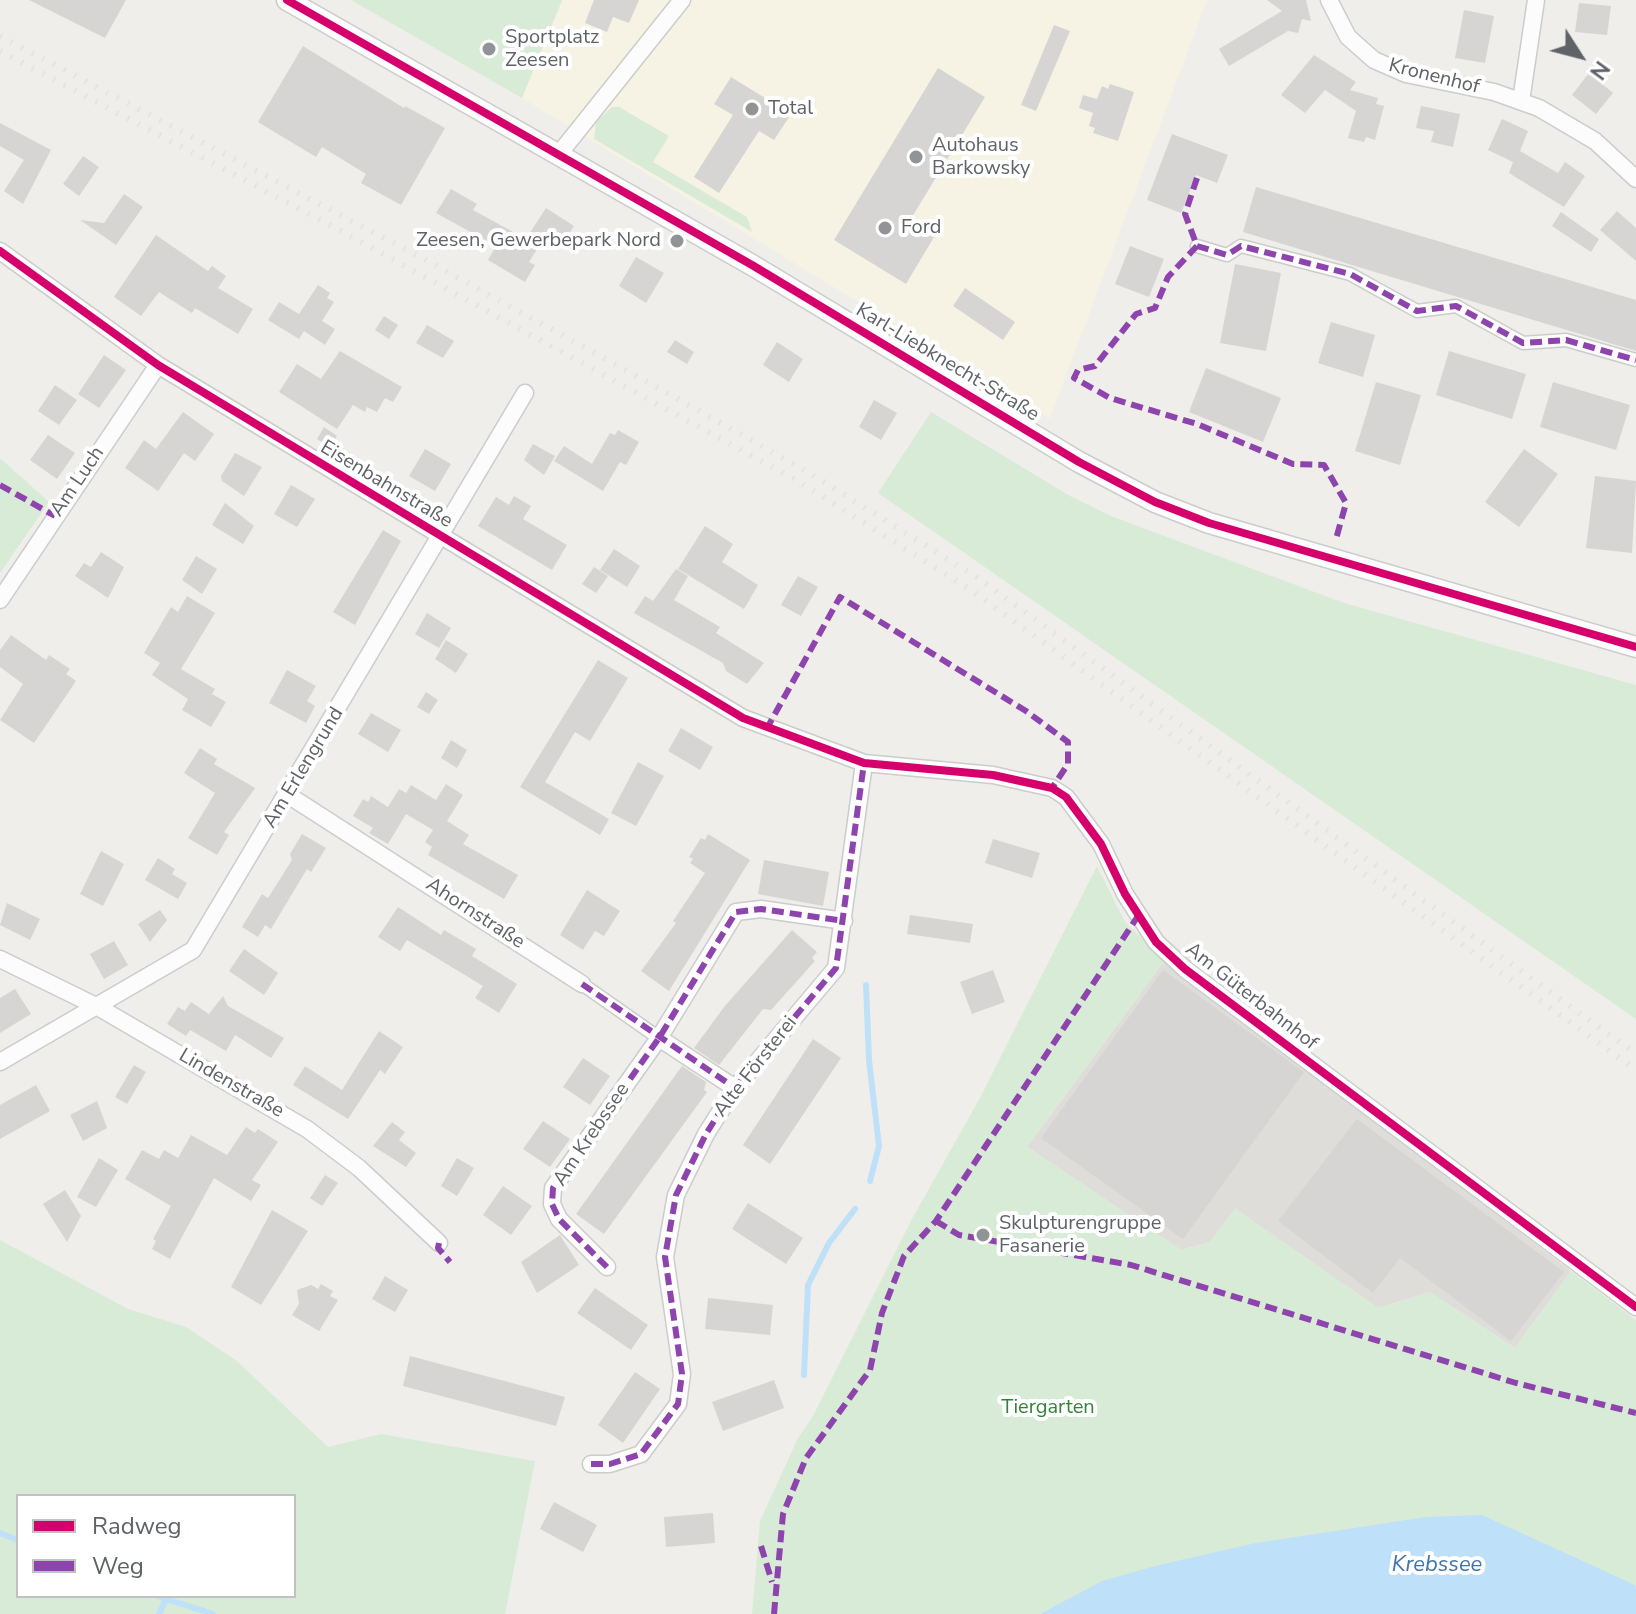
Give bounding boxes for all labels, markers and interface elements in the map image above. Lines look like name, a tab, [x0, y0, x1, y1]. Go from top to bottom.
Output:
north arrow	[1540, 16, 1620, 96]
place label: Sportplatz Zeesen	[505, 26, 599, 73]
marker: Sportplatz Zeesen	[480, 40, 498, 58]
street label: Kronenhof	[1386, 54, 1482, 100]
text: N	[1582, 55, 1616, 86]
place label: Total	[768, 97, 813, 121]
marker: Total	[743, 100, 761, 118]
place label: Autohaus Barkowsky	[932, 134, 1030, 181]
marker: Autohaus Barkowsky	[907, 148, 925, 166]
place label: Ford	[901, 216, 941, 240]
marker: Ford	[876, 219, 894, 237]
place label: Zeesen, Gewerbepark Nord	[416, 229, 661, 253]
marker: Zeesen, Gewerbepark Nord	[668, 232, 686, 250]
street label: Karl-Liebknecht-Straße	[851, 299, 1043, 427]
street label: Eisenbahnstraße	[316, 436, 456, 534]
street label: Am Luch	[46, 442, 110, 522]
street label: Am Erlengrund	[259, 703, 349, 833]
street label: Ahornstraße	[421, 873, 529, 955]
street label: Am Güterbahnhof	[1180, 938, 1322, 1056]
street label: Alte Försterei	[709, 1012, 803, 1122]
street label: Lindenstraße	[174, 1044, 288, 1124]
street label: Am Krebssee	[549, 1079, 635, 1191]
place label: Skulpturengruppe Fasanerie	[999, 1212, 1161, 1259]
marker: Skulpturengruppe Fasanerie	[974, 1226, 992, 1244]
park label: Tiergarten	[1001, 1396, 1095, 1420]
legend	[16, 1494, 296, 1598]
text: Radweg	[92, 1510, 182, 1542]
text: Weg	[92, 1550, 144, 1582]
water label: Krebssee	[1392, 1553, 1482, 1579]

